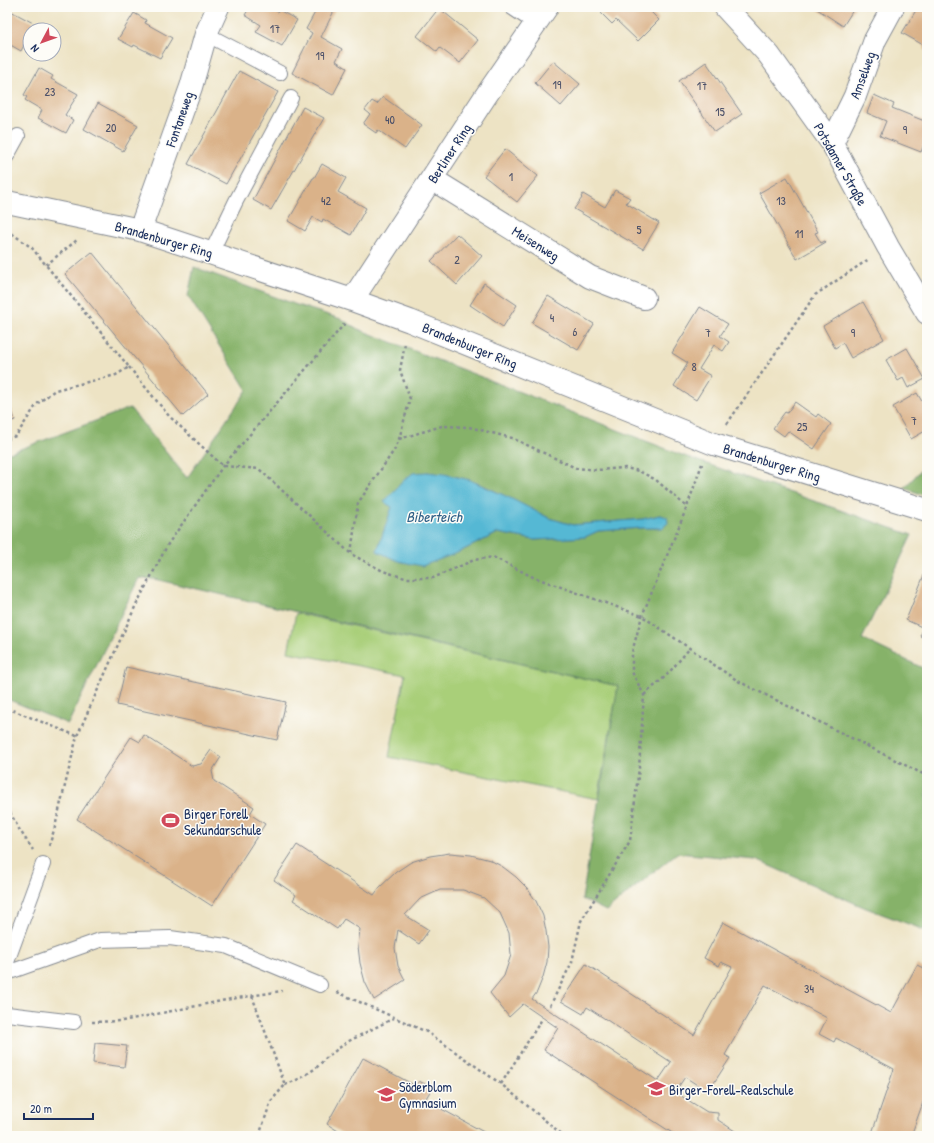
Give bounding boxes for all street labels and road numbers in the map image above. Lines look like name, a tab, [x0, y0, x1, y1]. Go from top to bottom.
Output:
street label: Amselweg	[845, 49, 880, 102]
street label: Fontaneweg	[160, 89, 198, 151]
street label: Potsdamer Straße	[809, 119, 873, 210]
street label: Berliner Ring	[423, 120, 476, 187]
street label: Brandenburger Ring	[113, 216, 215, 263]
street label: Meisenweg	[508, 221, 563, 266]
street label: Brandenburger Ring	[419, 317, 520, 374]
street label: Brandenburger Ring	[721, 438, 823, 487]

